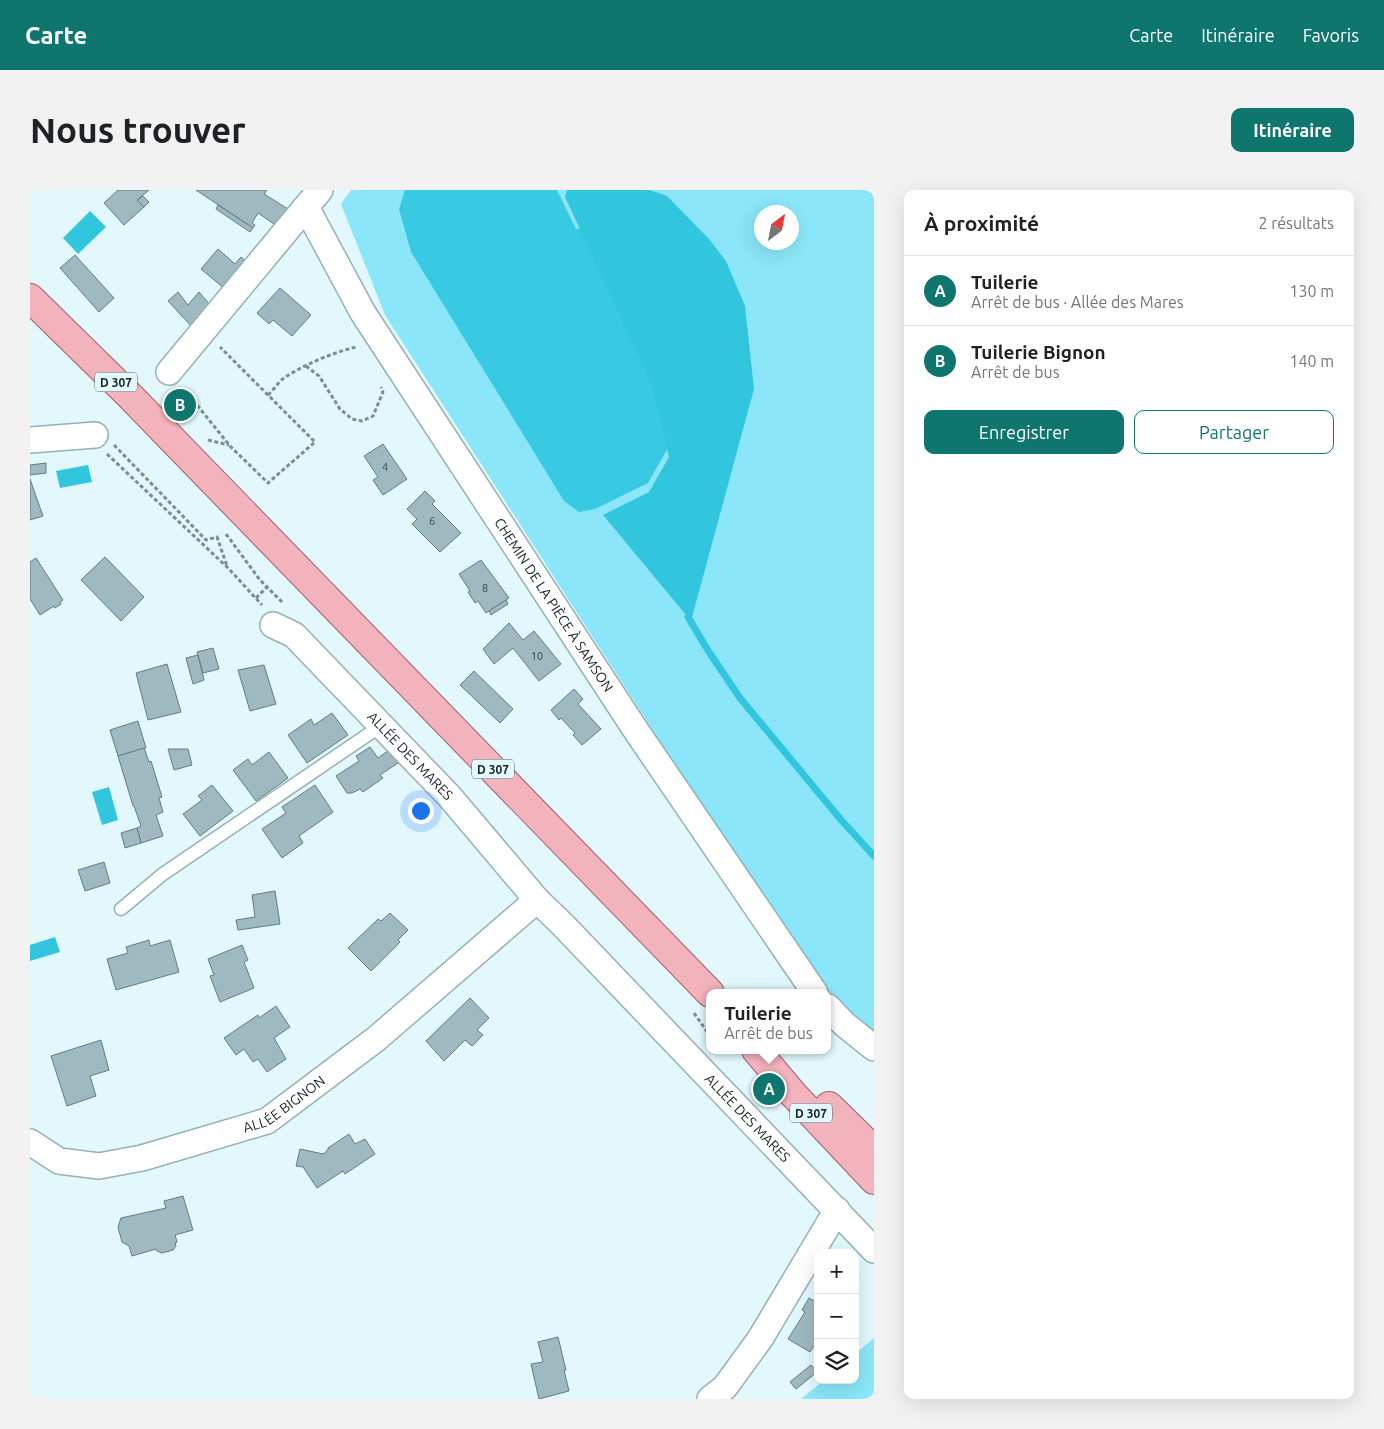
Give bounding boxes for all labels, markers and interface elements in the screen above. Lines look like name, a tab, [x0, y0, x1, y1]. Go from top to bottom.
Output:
text: Carte	[25, 22, 87, 49]
text: Carte	[1129, 25, 1173, 45]
text: Itinéraire	[1201, 25, 1275, 45]
text: Favoris	[1303, 25, 1359, 45]
button: Itinéraire	[1231, 108, 1354, 152]
text: Nous trouver	[30, 110, 246, 150]
north arrow	[754, 205, 799, 250]
text: À proximité	[924, 211, 1039, 235]
text: 2 résultats	[1258, 214, 1334, 232]
text: Tuilerie	[971, 271, 1038, 293]
text: A	[934, 282, 946, 300]
text: 130 m	[1289, 282, 1334, 300]
text: Arrêt de bus · Allée des Mares	[971, 293, 1184, 311]
text: Tuilerie Bignon	[971, 341, 1106, 363]
text: B	[935, 352, 945, 370]
text: 140 m	[1289, 352, 1334, 370]
text: Arrêt de bus	[971, 363, 1060, 381]
road number: D 307	[95, 372, 137, 392]
pin: B	[164, 386, 196, 424]
button: Enregistrer	[924, 410, 1124, 454]
button: Partager	[1134, 410, 1334, 454]
house number: 4	[382, 461, 388, 473]
house number: 6	[429, 515, 435, 527]
street label: CHEMIN DE LA PIÈCE À SAMSON	[491, 515, 616, 695]
house number: 8	[482, 582, 488, 594]
house number: 10	[531, 650, 543, 662]
street label: ALLÉE DES MARES	[364, 709, 456, 803]
road number: D 307	[472, 760, 514, 778]
your location	[408, 798, 434, 824]
popup	[706, 989, 831, 1054]
text: Tuilerie	[724, 1002, 792, 1024]
text: Arrêt de bus	[724, 1024, 813, 1042]
street label: ALLÉE DES MARES	[702, 1070, 794, 1164]
pin: A	[753, 1070, 785, 1108]
street label: ALLÉE BIGNON	[241, 1072, 328, 1136]
road number: D 307	[790, 1104, 832, 1122]
map controls	[814, 1249, 859, 1384]
button: +	[814, 1249, 859, 1294]
button: −	[814, 1294, 859, 1339]
button: layers	[814, 1339, 859, 1384]

